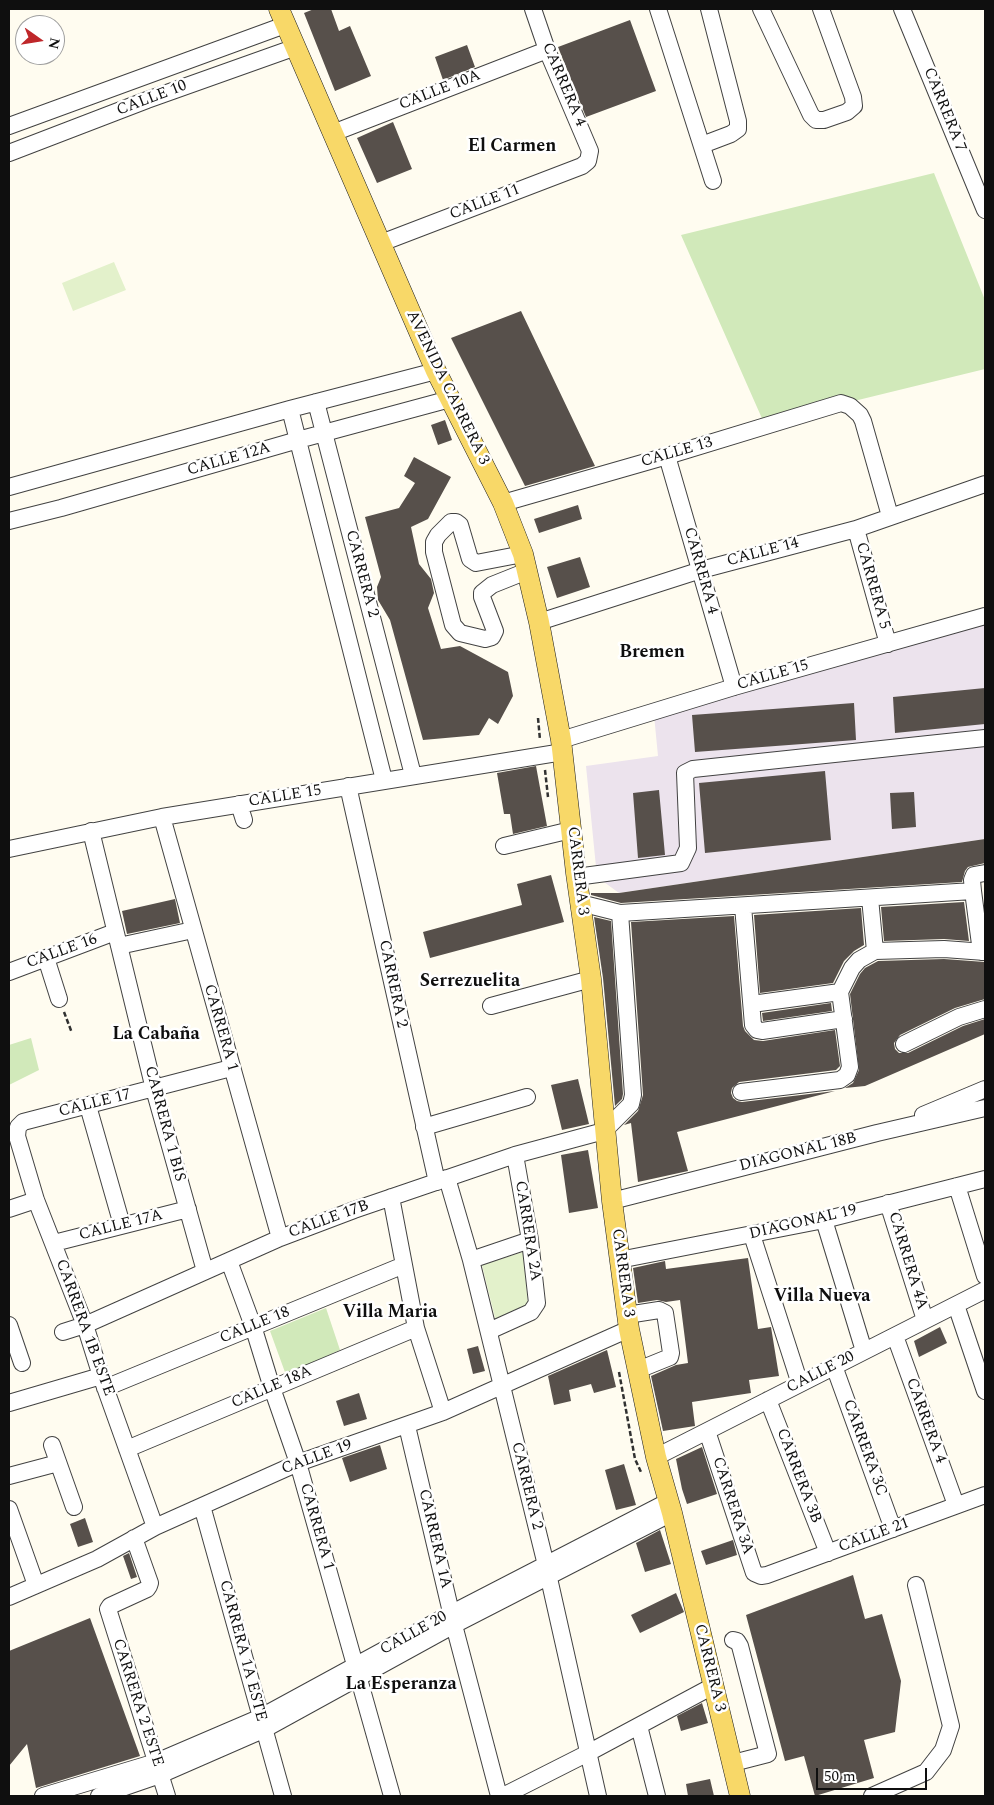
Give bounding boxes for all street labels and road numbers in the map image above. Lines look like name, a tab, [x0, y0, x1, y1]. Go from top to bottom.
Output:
street label: CARRERA 4	[537, 40, 589, 130]
street label: CARRERA 7	[918, 65, 970, 155]
street label: CALLE 10A	[397, 67, 483, 115]
street label: CALLE 10	[114, 77, 190, 121]
street label: CALLE 11	[447, 181, 523, 225]
street label: AVENIDA CARRERA 3	[401, 308, 493, 468]
street label: CALLE 13	[639, 434, 715, 472]
street label: CALLE 12A	[185, 439, 273, 481]
street label: CARRERA 4	[678, 525, 722, 617]
street label: CARRERA 2	[340, 528, 382, 620]
street label: CALLE 14	[725, 534, 801, 572]
street label: CARRERA 5	[850, 540, 894, 632]
street label: CALLE 15	[735, 657, 811, 695]
street label: CALLE 15	[247, 782, 323, 812]
street label: CARRERA 3	[562, 825, 592, 917]
street label: CALLE 16	[24, 930, 100, 974]
street label: CARRERA 2	[373, 938, 411, 1030]
street label: CARRERA 1	[198, 982, 242, 1074]
street label: CARRERA 1 BIS	[139, 1064, 189, 1184]
street label: CALLE 17	[57, 1086, 133, 1122]
street label: DIAGONAL 18B	[737, 1129, 859, 1177]
street label: CARRERA 2A	[510, 1179, 544, 1283]
street label: CALLE 17B	[286, 1197, 372, 1243]
street label: DIAGONAL 19	[747, 1201, 859, 1245]
street label: CALLE 17A	[77, 1206, 165, 1246]
street label: CARRERA 4A	[883, 1210, 931, 1312]
street label: CARRERA 3	[606, 1227, 638, 1319]
street label: CARRERA 1B ESTE	[50, 1257, 118, 1399]
street label: CALLE 18	[217, 1303, 293, 1349]
street label: CALLE 20	[784, 1348, 858, 1398]
street label: CALLE 18A	[229, 1362, 315, 1414]
street label: CARRERA 4	[901, 1376, 949, 1466]
street label: CARRERA 3C	[838, 1397, 890, 1499]
street label: CARRERA 3B	[771, 1426, 825, 1526]
street label: CALLE 19	[279, 1436, 355, 1480]
street label: CARRERA 2	[506, 1440, 546, 1532]
street label: CARRERA 3A	[707, 1455, 757, 1557]
street label: CARRERA 1	[294, 1481, 338, 1573]
street label: CARRERA 1A	[413, 1487, 455, 1591]
street label: CALLE 21	[836, 1514, 912, 1558]
street label: CARRERA 1A ESTE	[214, 1578, 270, 1724]
street label: CALLE 20	[377, 1608, 451, 1660]
street label: CARRERA 3	[689, 1622, 729, 1714]
street label: CARRERA 2 ESTE	[107, 1637, 167, 1769]

